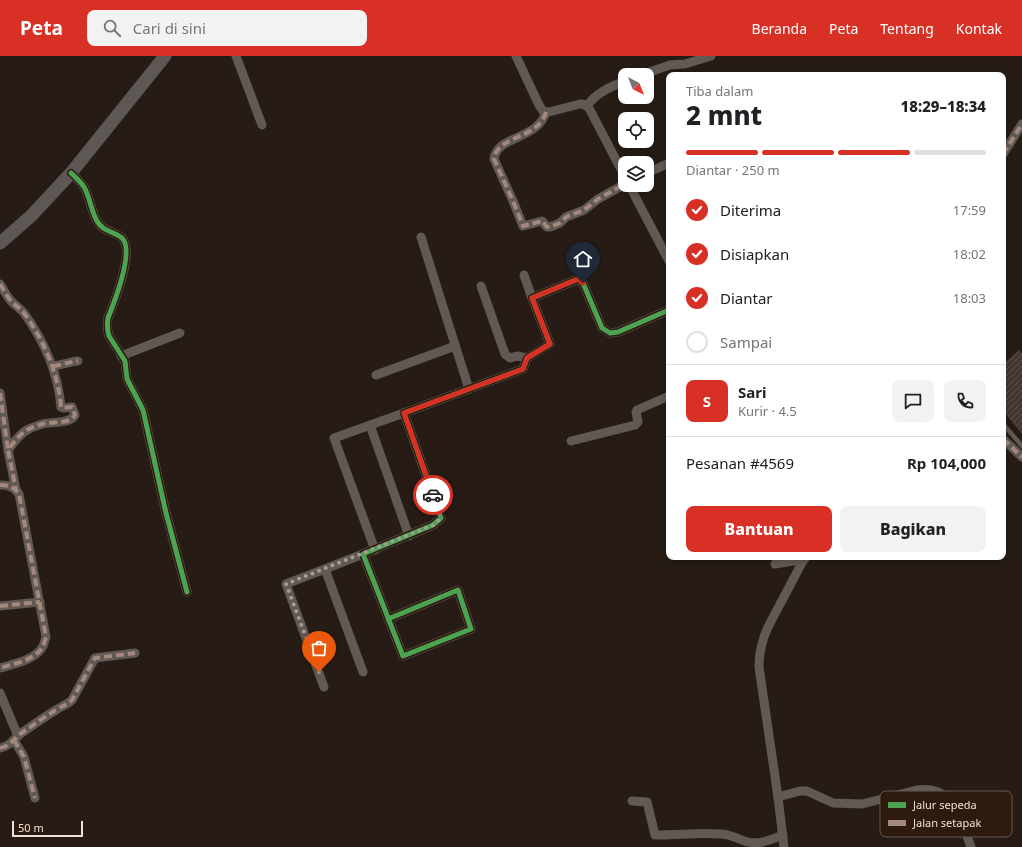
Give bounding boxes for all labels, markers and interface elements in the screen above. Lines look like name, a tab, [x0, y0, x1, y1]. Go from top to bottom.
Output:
search box	[87, 10, 367, 46]
text: Peta	[20, 15, 63, 41]
icon: search	[101, 17, 123, 39]
text: Cari di sini	[133, 18, 206, 38]
text: Beranda	[752, 19, 807, 38]
text: Peta	[829, 19, 858, 38]
text: Tentang	[880, 19, 934, 38]
text: Kontak	[956, 19, 1002, 38]
north arrow	[618, 68, 654, 104]
map controls	[618, 68, 654, 192]
text: Tiba dalam	[686, 82, 753, 100]
text: 18:29–18:34	[901, 96, 986, 116]
text: 2 mnt	[686, 97, 762, 133]
button: locate	[618, 112, 654, 148]
button: layers	[618, 156, 654, 192]
text: Diantar · 250 m	[686, 161, 780, 179]
icon: check	[686, 199, 708, 221]
text: Diterima	[720, 200, 781, 220]
text: 17:59	[953, 201, 986, 219]
pin	[566, 242, 600, 283]
icon: check	[686, 243, 708, 265]
text: Disiapkan	[720, 244, 789, 264]
text: 18:02	[953, 245, 986, 263]
icon: home	[572, 248, 594, 270]
icon: check	[686, 287, 708, 309]
text: Diantar	[720, 288, 773, 308]
text: 18:03	[953, 289, 986, 307]
text: Sampai	[720, 332, 772, 352]
button: chat	[892, 380, 934, 422]
button: phone	[944, 380, 986, 422]
text: Sari	[738, 382, 766, 402]
text: S	[703, 391, 711, 411]
text: Kurir · 4.5	[738, 402, 797, 420]
text: Pesanan #4569	[686, 453, 794, 473]
text: Rp 104,000	[907, 453, 986, 473]
courier	[413, 475, 453, 515]
icon: car	[422, 484, 444, 506]
button: Bantuan	[686, 506, 832, 552]
button: Bagikan	[840, 506, 986, 552]
pin	[302, 631, 336, 672]
icon: bag	[308, 637, 330, 659]
legend	[880, 791, 1012, 837]
text: Jalur sepeda	[912, 797, 977, 812]
text: Jalan setapak	[912, 815, 981, 830]
scale bar	[12, 819, 83, 838]
text: 50 m	[18, 820, 44, 835]

